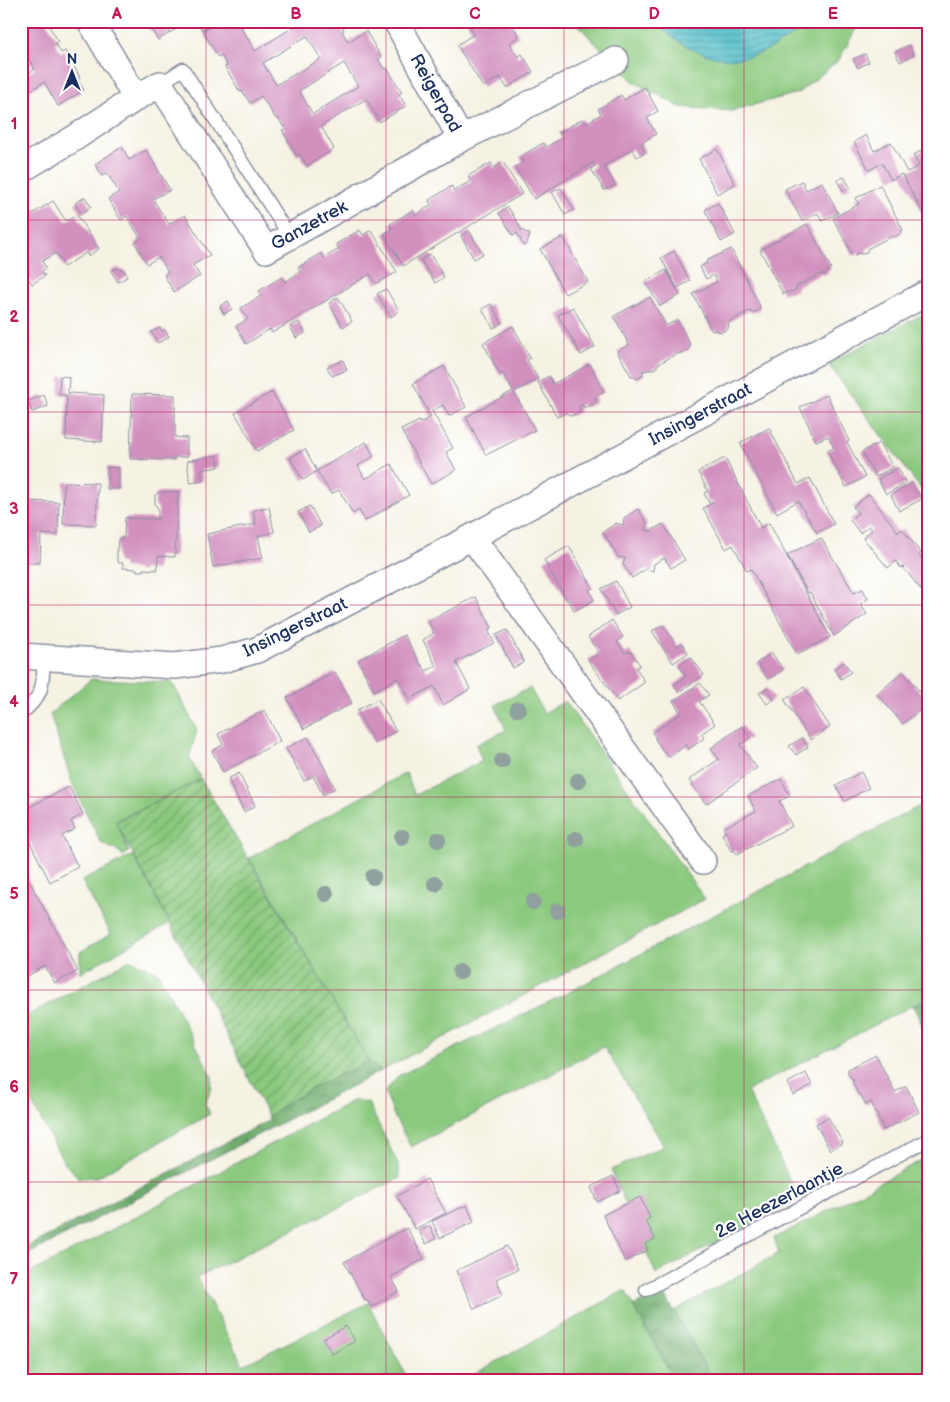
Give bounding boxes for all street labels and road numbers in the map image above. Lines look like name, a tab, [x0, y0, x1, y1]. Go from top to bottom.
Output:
street label: Reigerpad	[405, 50, 466, 136]
street label: Ganzetrek	[267, 196, 351, 255]
street label: Insingerstraat	[645, 378, 756, 450]
street label: Insingerstraat	[240, 593, 351, 662]
street label: 2e Heezerlaantje	[712, 1158, 847, 1243]

